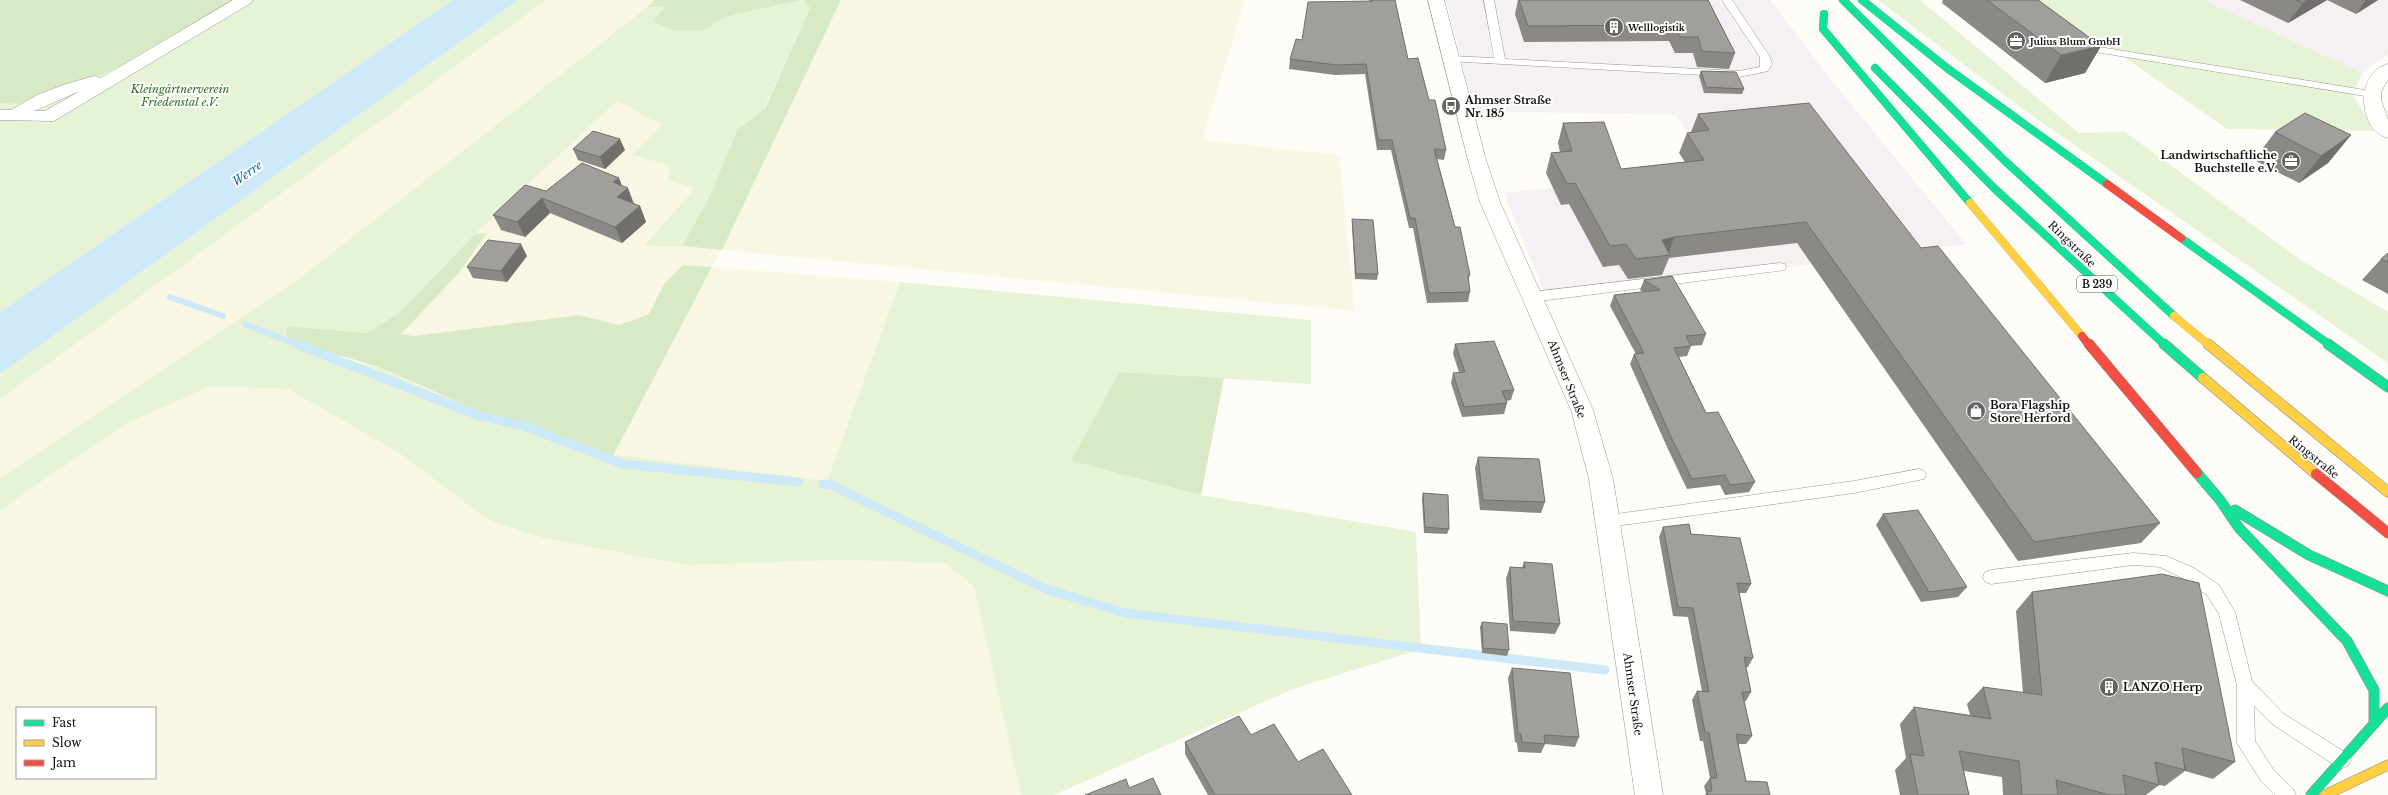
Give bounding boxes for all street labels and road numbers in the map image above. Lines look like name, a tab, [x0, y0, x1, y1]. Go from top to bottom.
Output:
street label: Ringstraße	[2045, 218, 2099, 270]
road number: B 239	[2077, 276, 2117, 292]
street label: Ahmser Straße	[1544, 337, 1589, 420]
street label: Ringstraße	[2286, 432, 2342, 482]
street label: Ahmser Straße	[1620, 651, 1646, 736]

